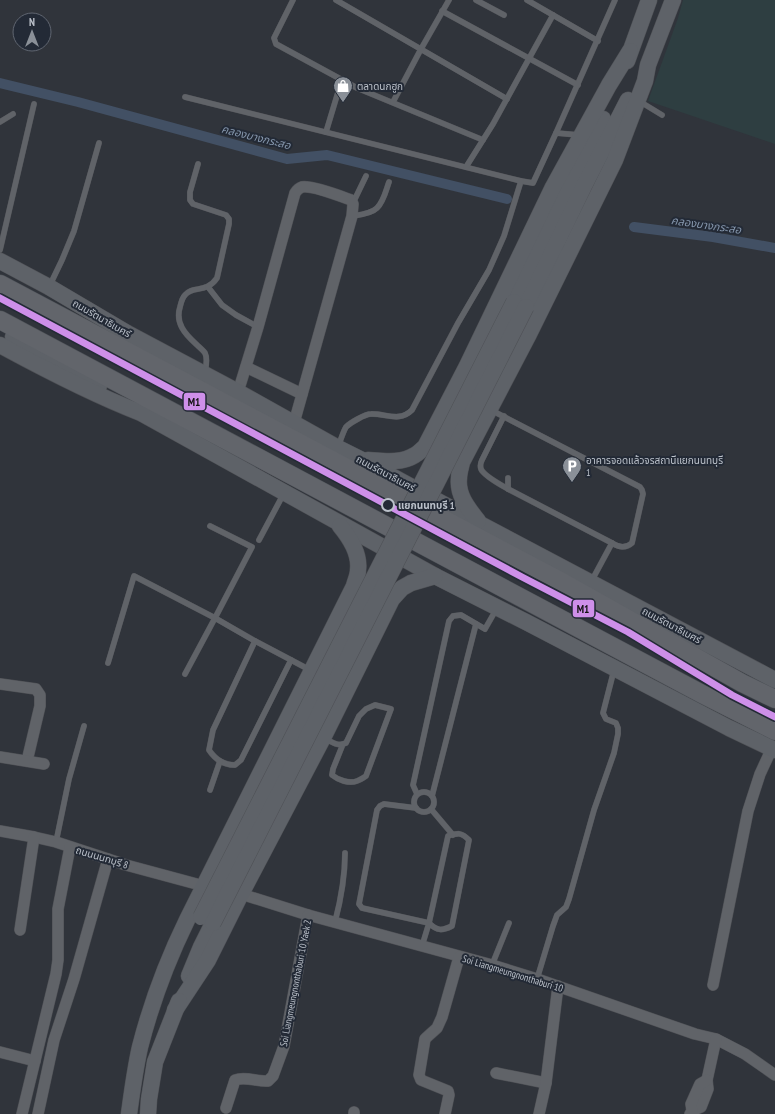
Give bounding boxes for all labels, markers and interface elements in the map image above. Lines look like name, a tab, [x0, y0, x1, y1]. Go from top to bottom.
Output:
north arrow	[12, 12, 52, 52]
text: N	[29, 15, 35, 29]
shop icon: ตลาดนกฮูก	[332, 75, 354, 103]
place label: ตลาดนกฮูก	[357, 80, 403, 93]
water label: คลองบางกระสอ	[220, 122, 293, 152]
water label: คลองบางกระสอ	[670, 213, 743, 237]
street label: ถนนรัตนาธิเบศร์	[70, 297, 134, 341]
line badge: M1	[183, 392, 206, 411]
text: M1	[188, 395, 200, 409]
street label: ถนนรัตนาธิเบศร์	[354, 452, 418, 495]
place label: อาคารจอดแล้วจรสถานีแยกนนทบุรี 1	[586, 454, 724, 479]
parking icon: อาคารจอดแล้วจรสถานีแยกนนทบุรี 1	[561, 455, 583, 483]
marker: แยกนนทบุรี 1	[381, 498, 395, 512]
place label: แยกนนทบุรี 1	[398, 499, 455, 512]
line badge: M1	[572, 599, 595, 618]
text: M1	[577, 602, 589, 616]
street label: ถนนรัตนาธิเบศร์	[640, 604, 704, 647]
street label: ถนนนนทบุรี 8	[74, 843, 130, 872]
street label: Soi Liangmeungnonthaburi 10 Yaek 2	[277, 919, 314, 1048]
street label: Soi Liangmeungnonthaburi 10	[461, 952, 565, 995]

